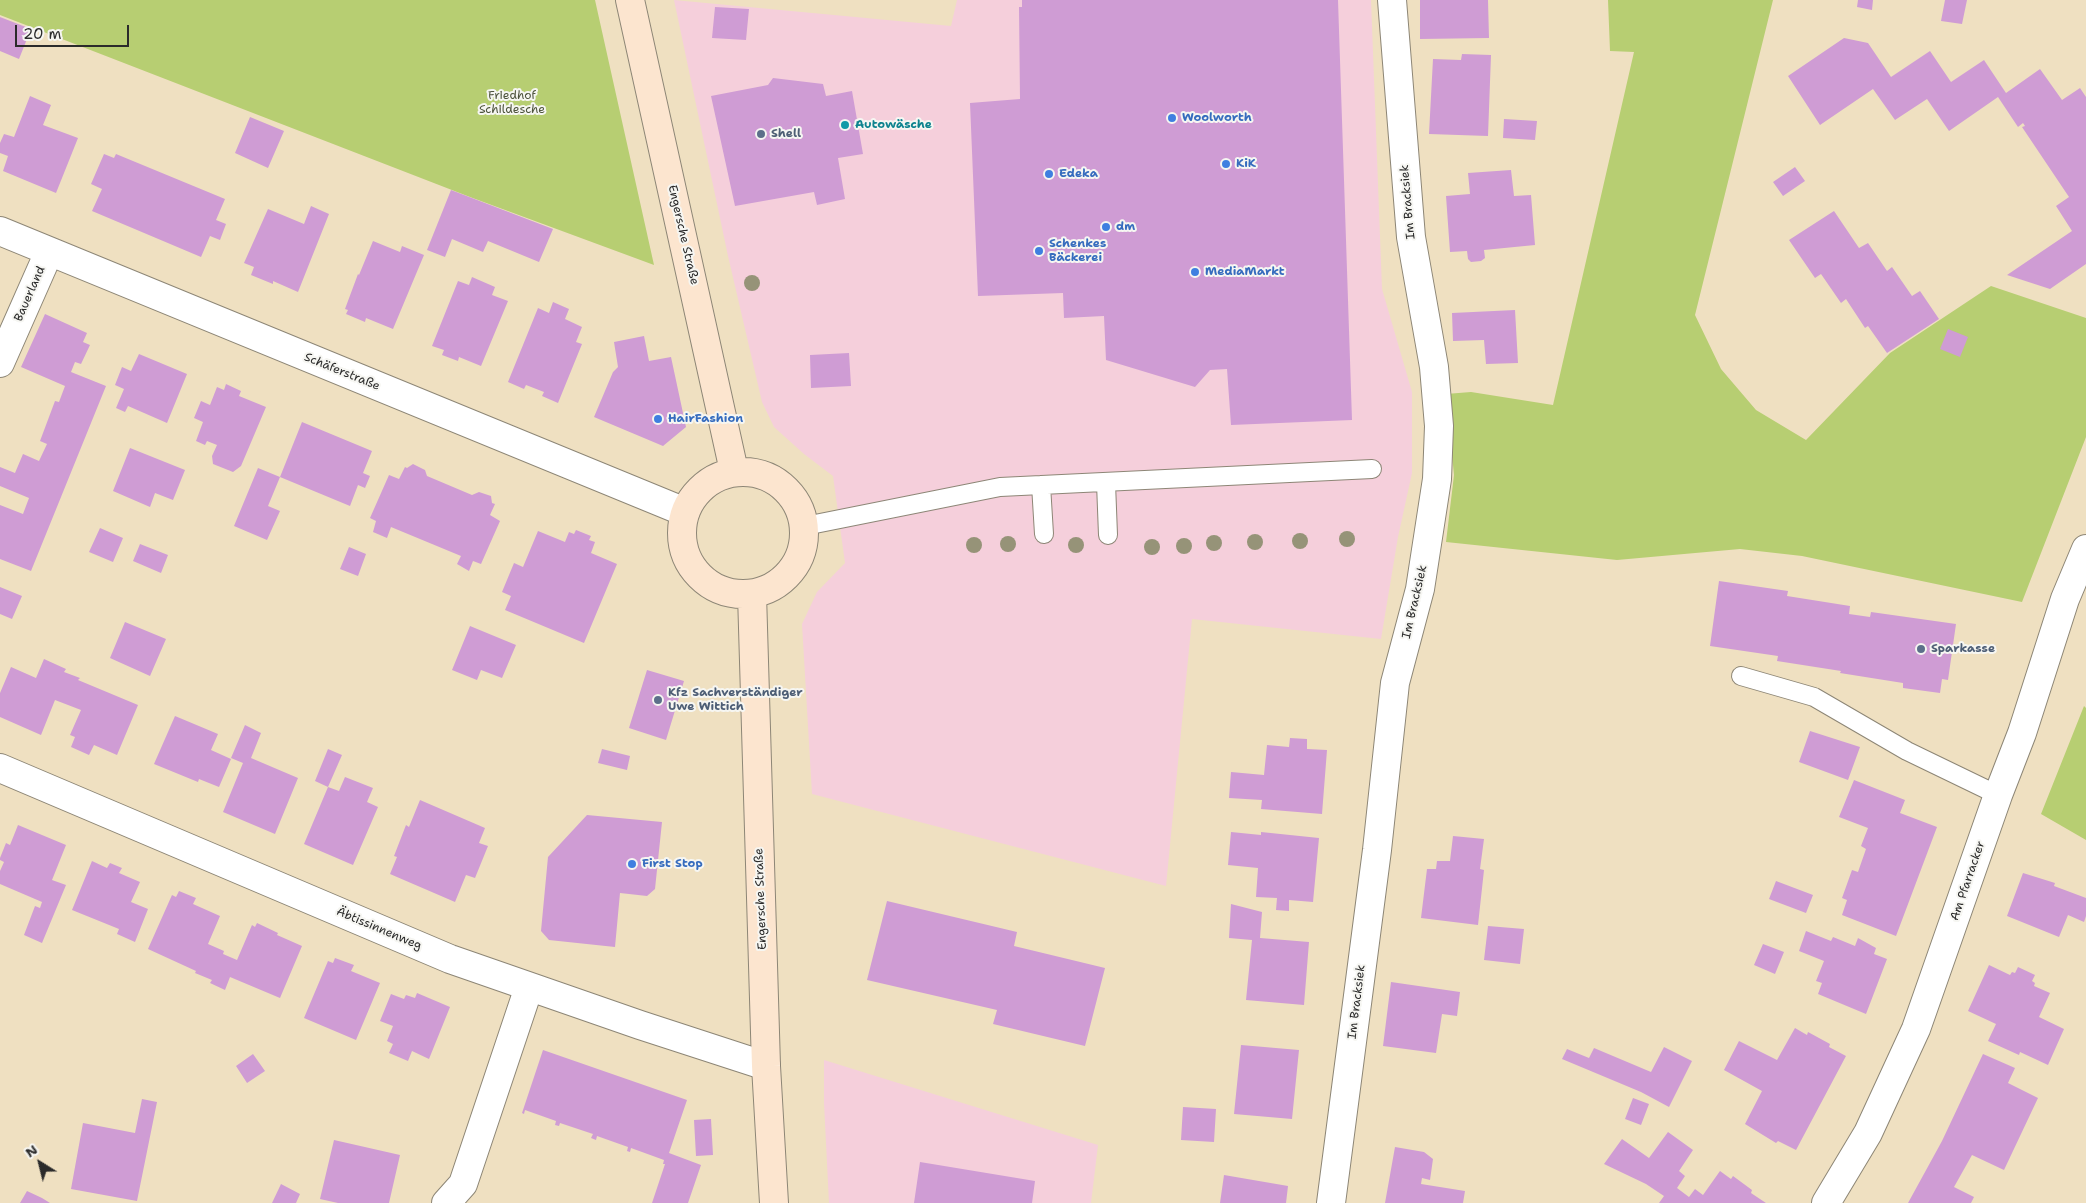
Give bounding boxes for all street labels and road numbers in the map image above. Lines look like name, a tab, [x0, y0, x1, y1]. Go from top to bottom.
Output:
street label: Im Bracksiek	[1398, 164, 1418, 240]
street label: Engersche Straße	[665, 184, 701, 286]
street label: Bauerland	[11, 264, 49, 324]
street label: Schäferstraße	[302, 350, 382, 394]
street label: Im Bracksiek	[1400, 564, 1430, 640]
street label: Am Pfarracker	[1948, 839, 1988, 923]
street label: Engersche Straße	[752, 848, 770, 950]
street label: Äbtissinnenweg	[334, 905, 424, 953]
street label: Im Bracksiek	[1345, 964, 1369, 1040]

